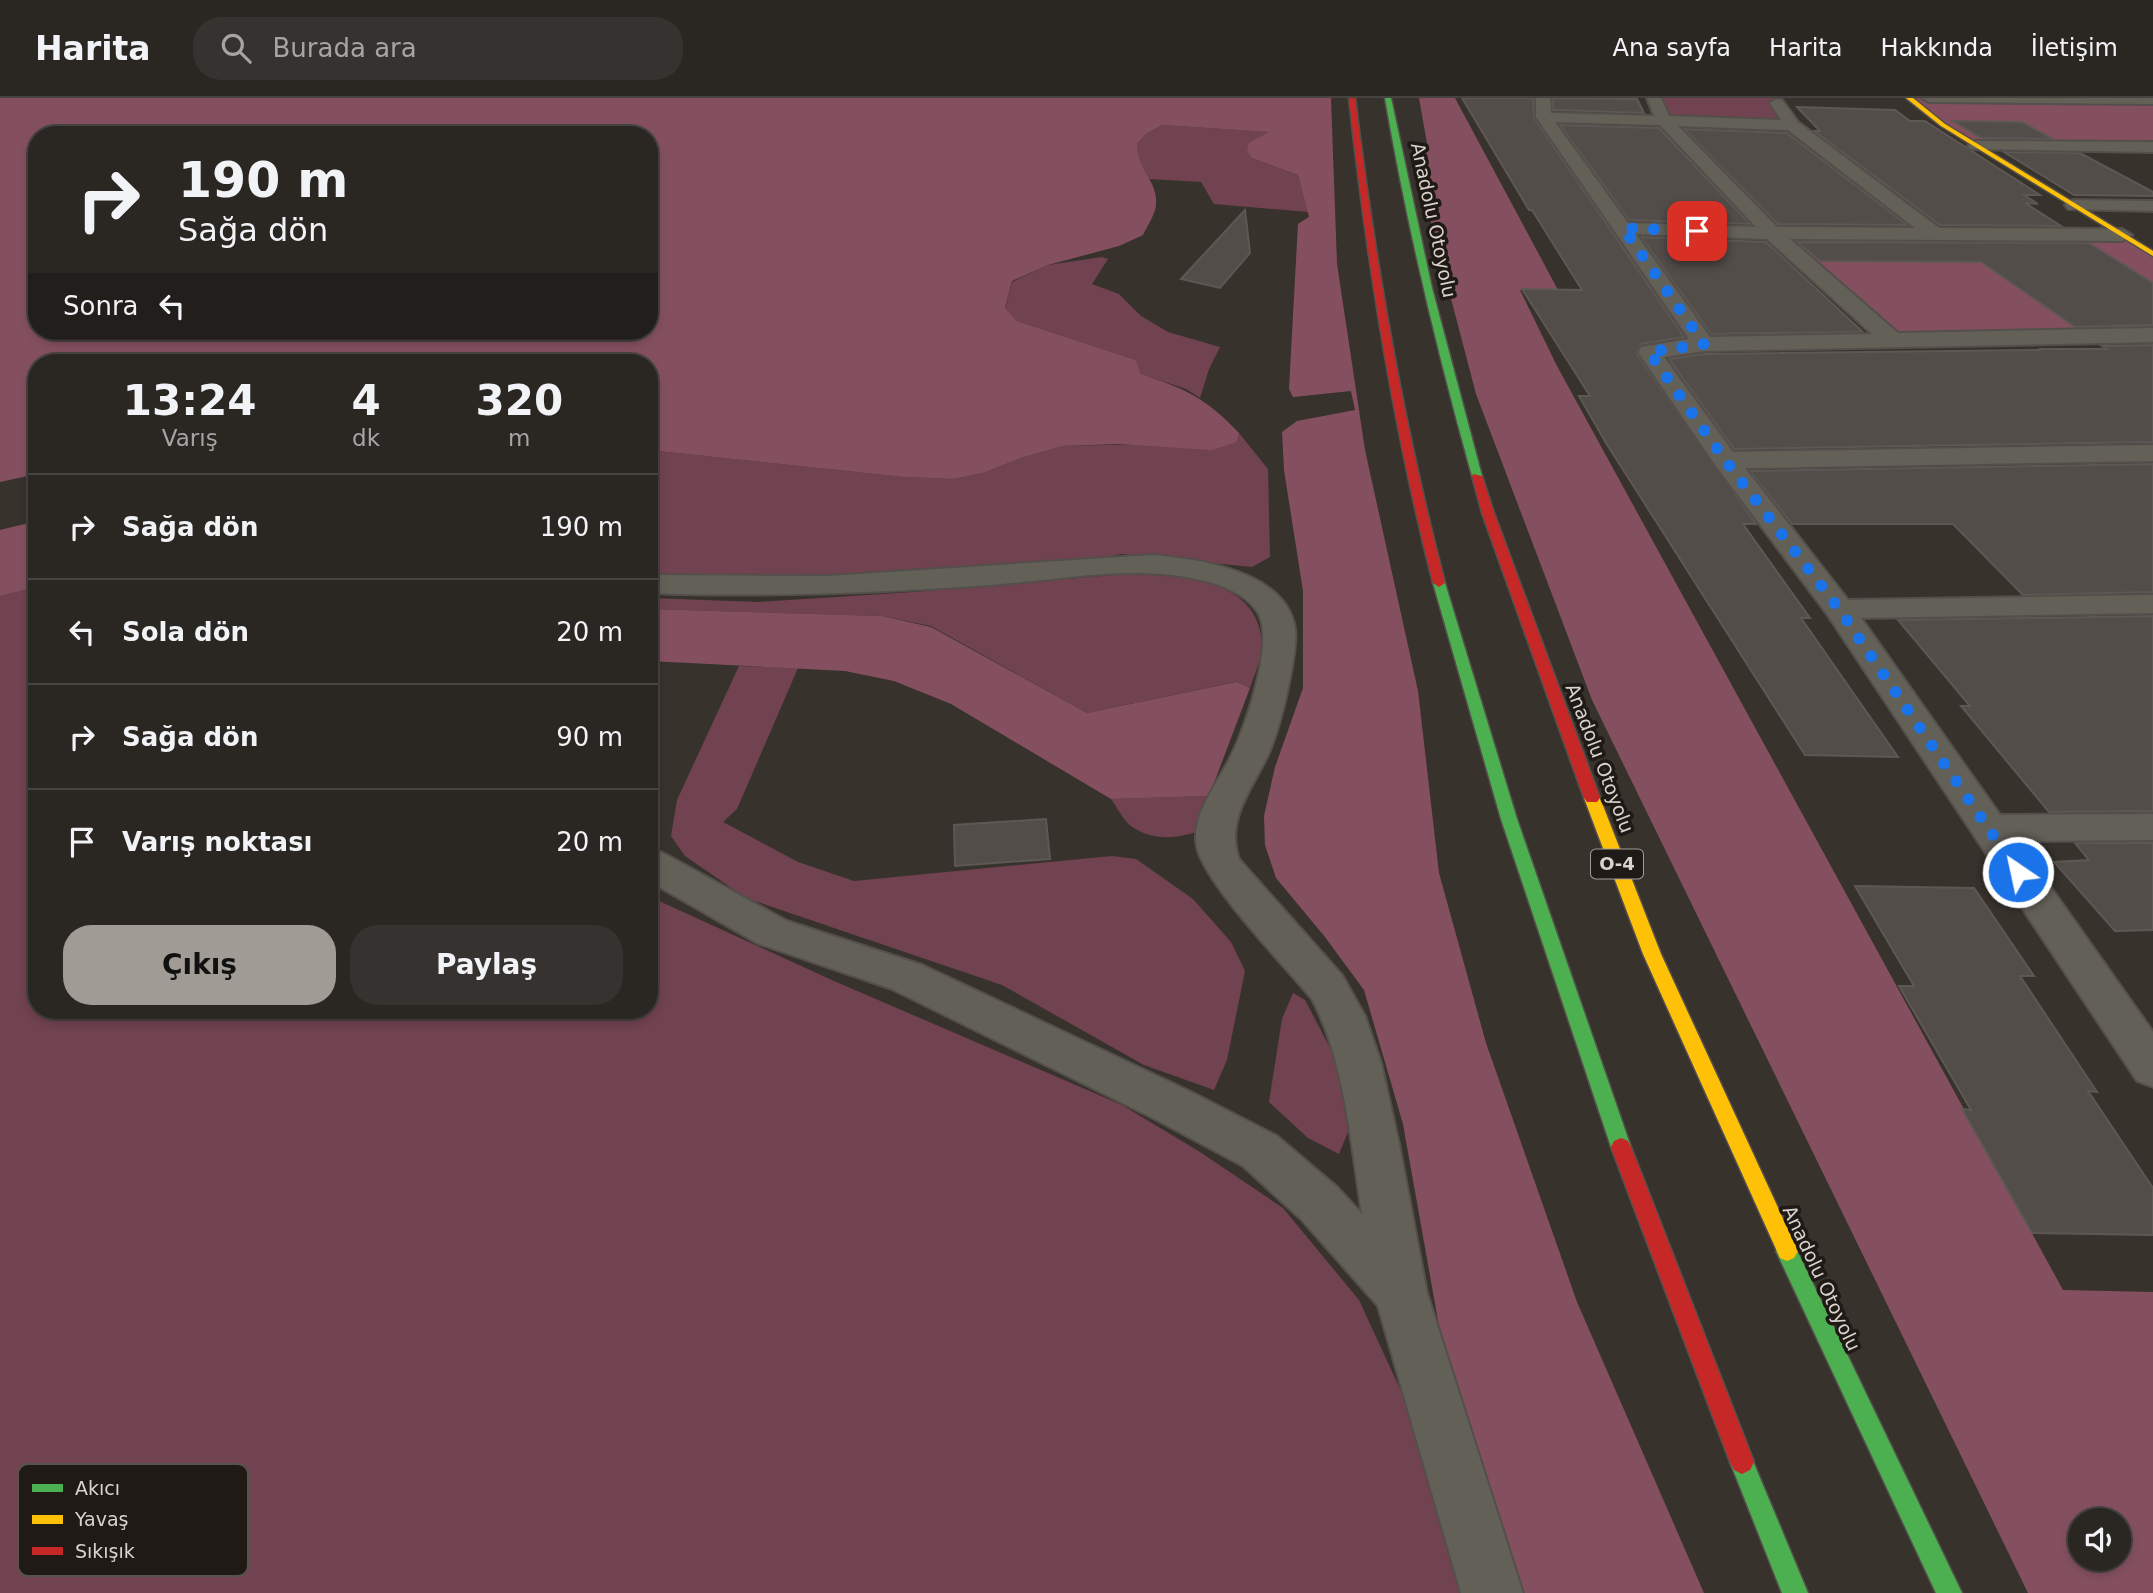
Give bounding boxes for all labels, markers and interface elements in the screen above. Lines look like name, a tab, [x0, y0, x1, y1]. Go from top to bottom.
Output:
search box	[193, 17, 683, 80]
text: Harita	[35, 29, 151, 68]
icon: search	[217, 29, 255, 67]
text: Burada ara	[273, 33, 417, 63]
text: Ana sayfa	[1613, 34, 1731, 62]
text: Harita	[1769, 34, 1842, 62]
text: Hakkında	[1880, 34, 1993, 62]
text: İletişim	[2031, 34, 2118, 62]
street label: Anadolu Otoyolu	[1407, 140, 1461, 300]
text: 190 m	[178, 152, 348, 209]
icon: right	[63, 154, 154, 245]
pin	[1667, 201, 1727, 261]
text: Sağa dön	[178, 211, 328, 249]
icon: arrive	[1678, 212, 1716, 250]
icon: left	[153, 287, 191, 325]
text: Sonra	[63, 291, 139, 321]
text: 13:24	[123, 376, 257, 425]
text: 4	[351, 376, 381, 425]
text: 320	[475, 376, 563, 425]
text: Varış	[162, 425, 218, 451]
text: dk	[352, 425, 380, 451]
text: m	[508, 425, 531, 451]
icon: right	[63, 508, 101, 546]
text: Sağa dön	[122, 512, 258, 542]
text: 190 m	[540, 512, 623, 542]
icon: left	[63, 613, 101, 651]
text: Sola dön	[122, 617, 249, 647]
text: 20 m	[556, 617, 623, 647]
street label: Anadolu Otoyolu	[1561, 680, 1639, 836]
icon: right	[63, 718, 101, 756]
text: Sağa dön	[122, 722, 258, 752]
text: 90 m	[556, 722, 623, 752]
icon: arrive	[63, 823, 101, 861]
text: Varış noktası	[122, 827, 313, 857]
text: 20 m	[556, 827, 623, 857]
position arrow	[1981, 835, 2055, 909]
road number: O-4	[1591, 850, 1643, 878]
button: Çıkış	[63, 925, 336, 1005]
button: Paylaş	[350, 925, 623, 1005]
street label: Anadolu Otoyolu	[1779, 1202, 1865, 1354]
legend	[18, 1464, 248, 1576]
text: Akıcı	[75, 1477, 120, 1499]
text: Yavaş	[74, 1508, 128, 1530]
map controls	[2068, 1508, 2131, 1571]
button: sound	[2068, 1508, 2131, 1571]
text: Sıkışık	[75, 1540, 135, 1562]

